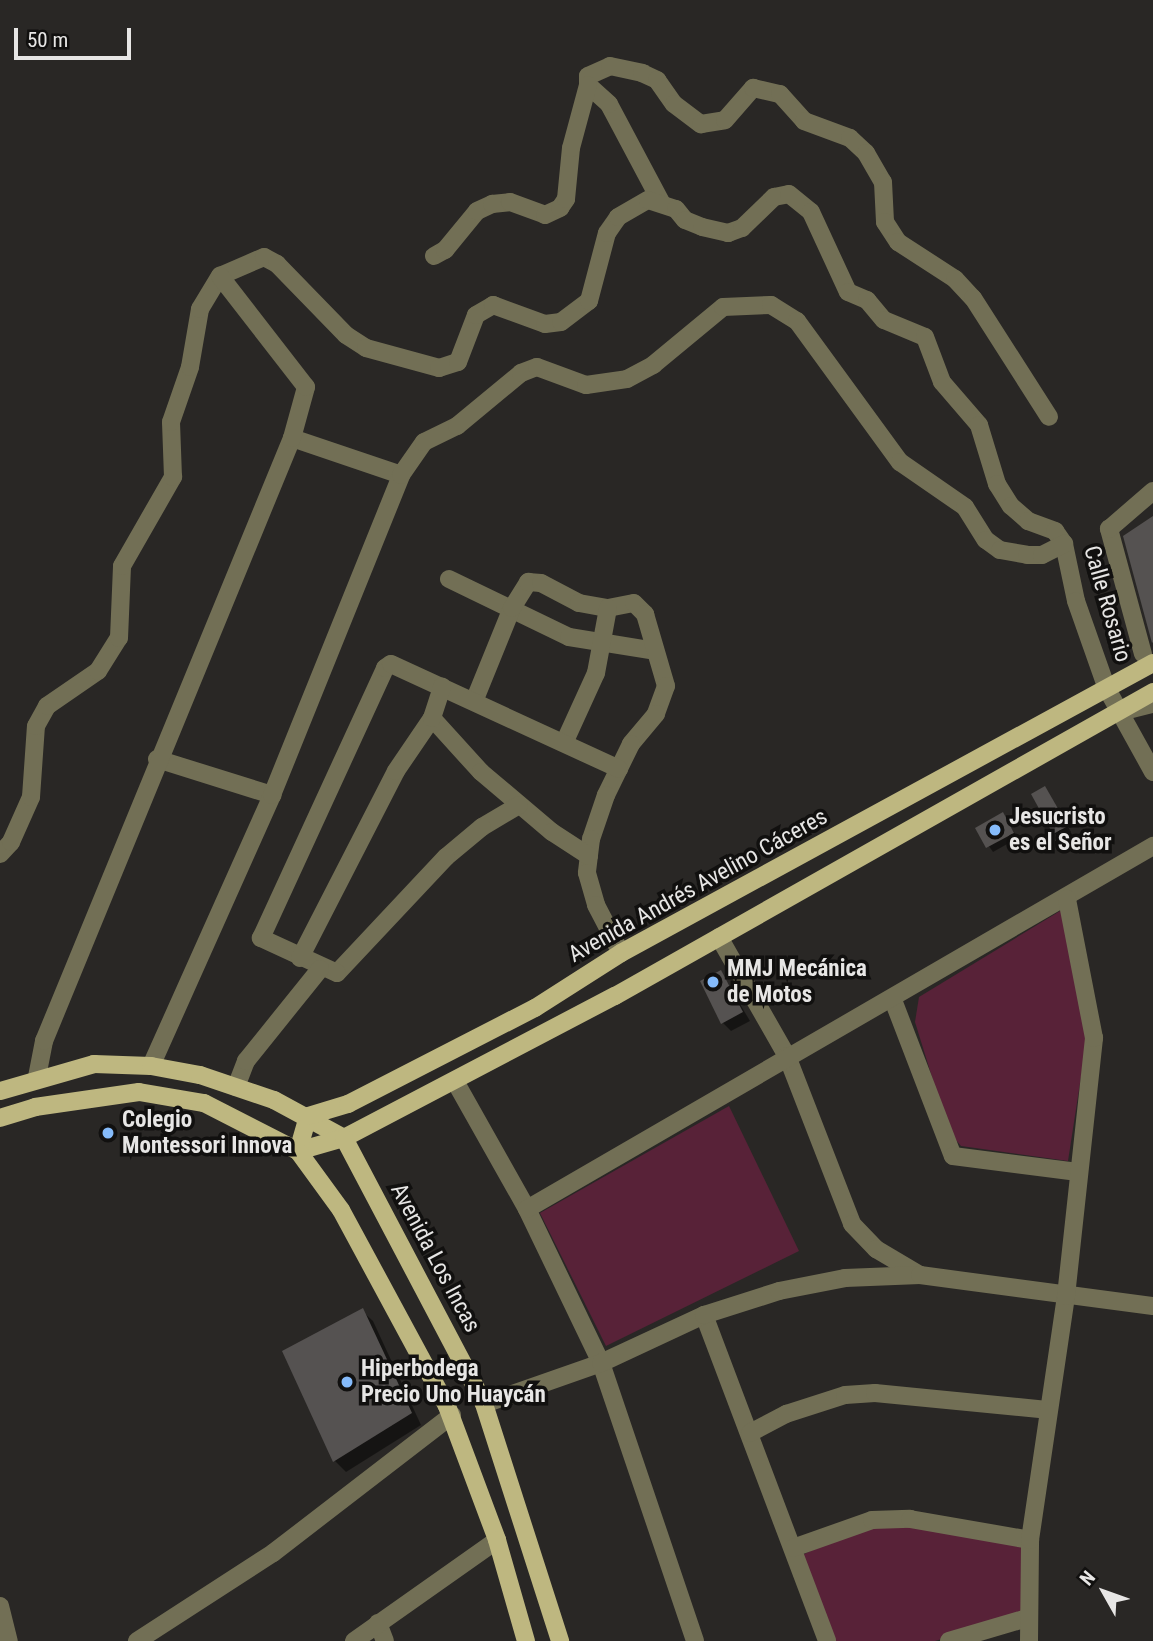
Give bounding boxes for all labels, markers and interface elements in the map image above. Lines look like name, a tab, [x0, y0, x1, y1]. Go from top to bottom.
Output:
scale bar	[18, 14, 135, 58]
text: 50 m	[27, 28, 68, 52]
street label: Calle Rosario	[1077, 543, 1137, 665]
street label: Avenida Andrés Avelino Cáceres	[564, 803, 832, 969]
place label: Jesucristo es el Señor	[1009, 803, 1112, 857]
marker: Jesucristo es el Señor	[987, 822, 1003, 838]
place label: MMJ Mecánica de Motos	[727, 955, 867, 1009]
marker: MMJ Mecánica de Motos	[705, 974, 721, 990]
place label: Colegio Montessori Innova	[122, 1106, 292, 1160]
marker: Colegio Montessori Innova	[100, 1125, 116, 1141]
street label: Avenida Los Incas	[384, 1179, 486, 1337]
place label: Hiperbodega Precio Uno Huaycán	[361, 1355, 546, 1409]
marker: Hiperbodega Precio Uno Huaycán	[339, 1374, 355, 1390]
north arrow	[1069, 1557, 1139, 1627]
text: N	[1075, 1566, 1100, 1590]

